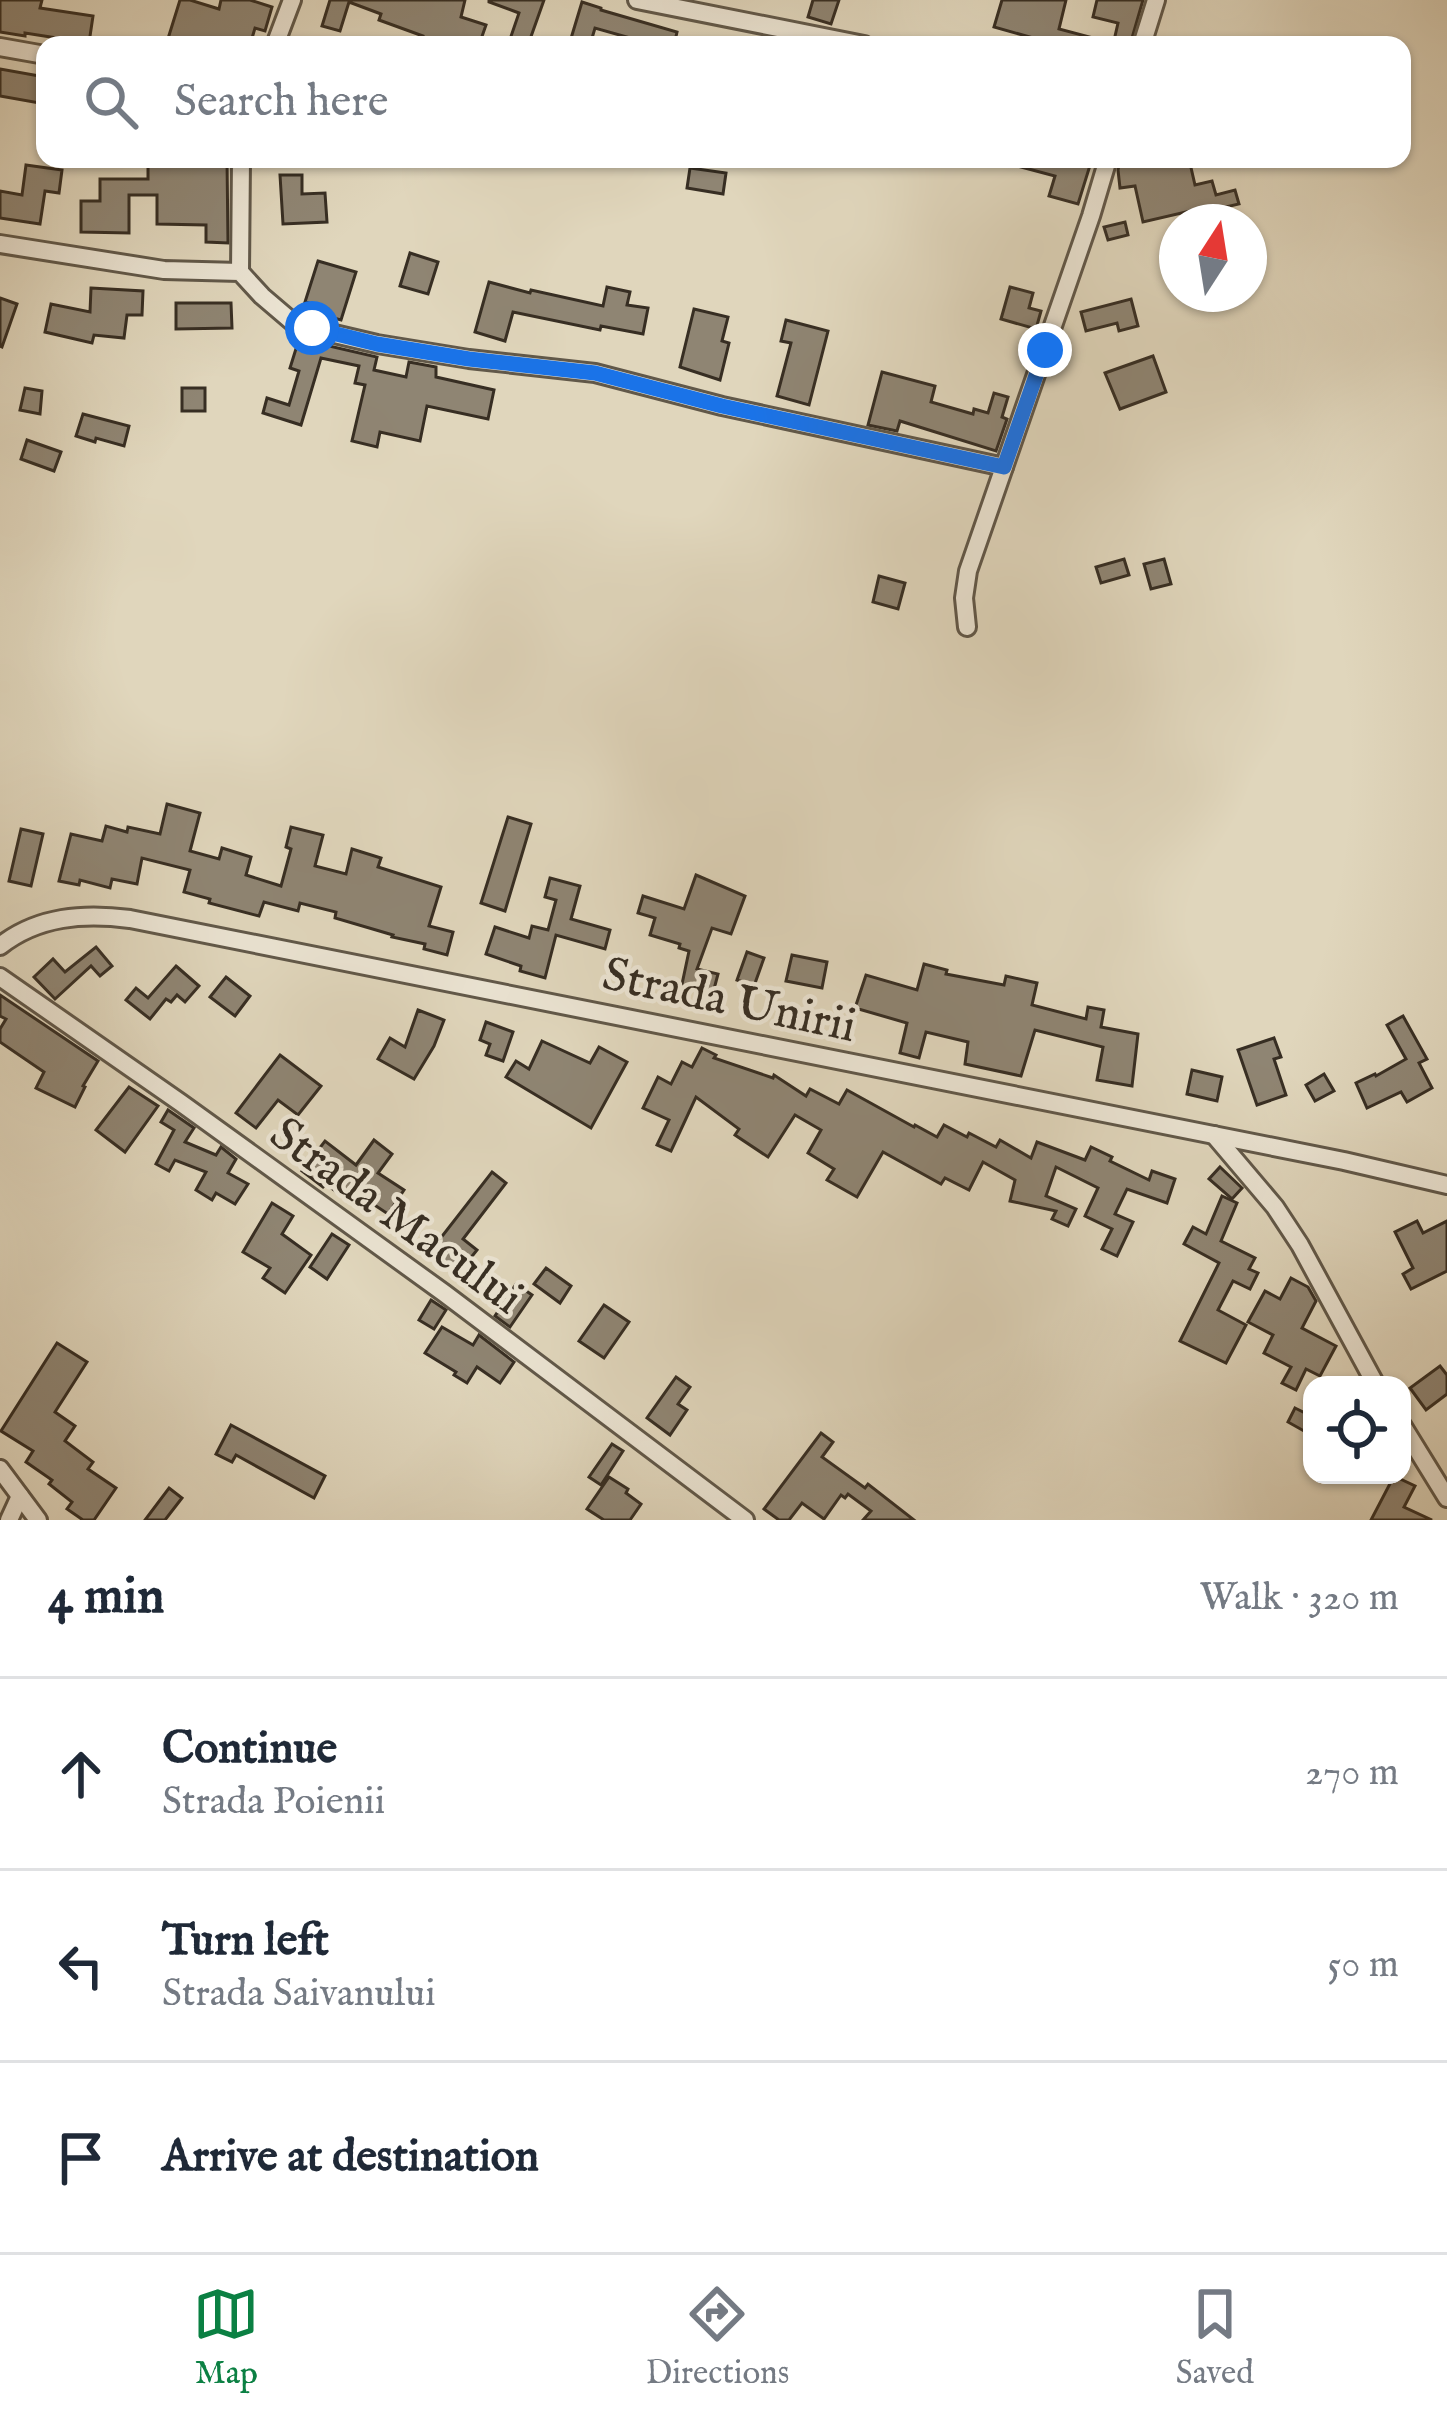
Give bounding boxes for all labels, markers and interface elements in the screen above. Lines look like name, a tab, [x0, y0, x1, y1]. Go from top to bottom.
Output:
search box	[36, 36, 1411, 168]
icon: search	[78, 69, 144, 135]
text: Search here	[174, 74, 388, 131]
north arrow	[1159, 204, 1267, 312]
route start	[285, 301, 339, 355]
route end	[1018, 323, 1072, 377]
street label: Strada Unirii	[597, 946, 861, 1058]
street label: Strada Macului	[257, 1105, 534, 1329]
map controls	[1303, 1376, 1411, 1484]
button: locate	[1303, 1376, 1411, 1484]
text: 4 min	[48, 1566, 164, 1631]
text: Walk · 320 m	[1200, 1574, 1399, 1623]
text: Continue	[162, 1721, 337, 1778]
icon: ahead	[48, 1741, 114, 1807]
text: 270 m	[1305, 1749, 1399, 1798]
text: Strada Poienii	[162, 1778, 385, 1827]
text: Turn left	[162, 1913, 329, 1970]
icon: left	[48, 1933, 114, 1999]
text: 50 m	[1327, 1941, 1399, 1990]
text: Strada Saivanului	[162, 1970, 436, 2019]
icon: arrive	[48, 2125, 114, 2191]
text: Arrive at destination	[162, 2129, 539, 2186]
tab: Map	[193, 2281, 259, 2395]
tab: Directions	[646, 2281, 789, 2395]
tab: Saved	[1176, 2281, 1254, 2395]

